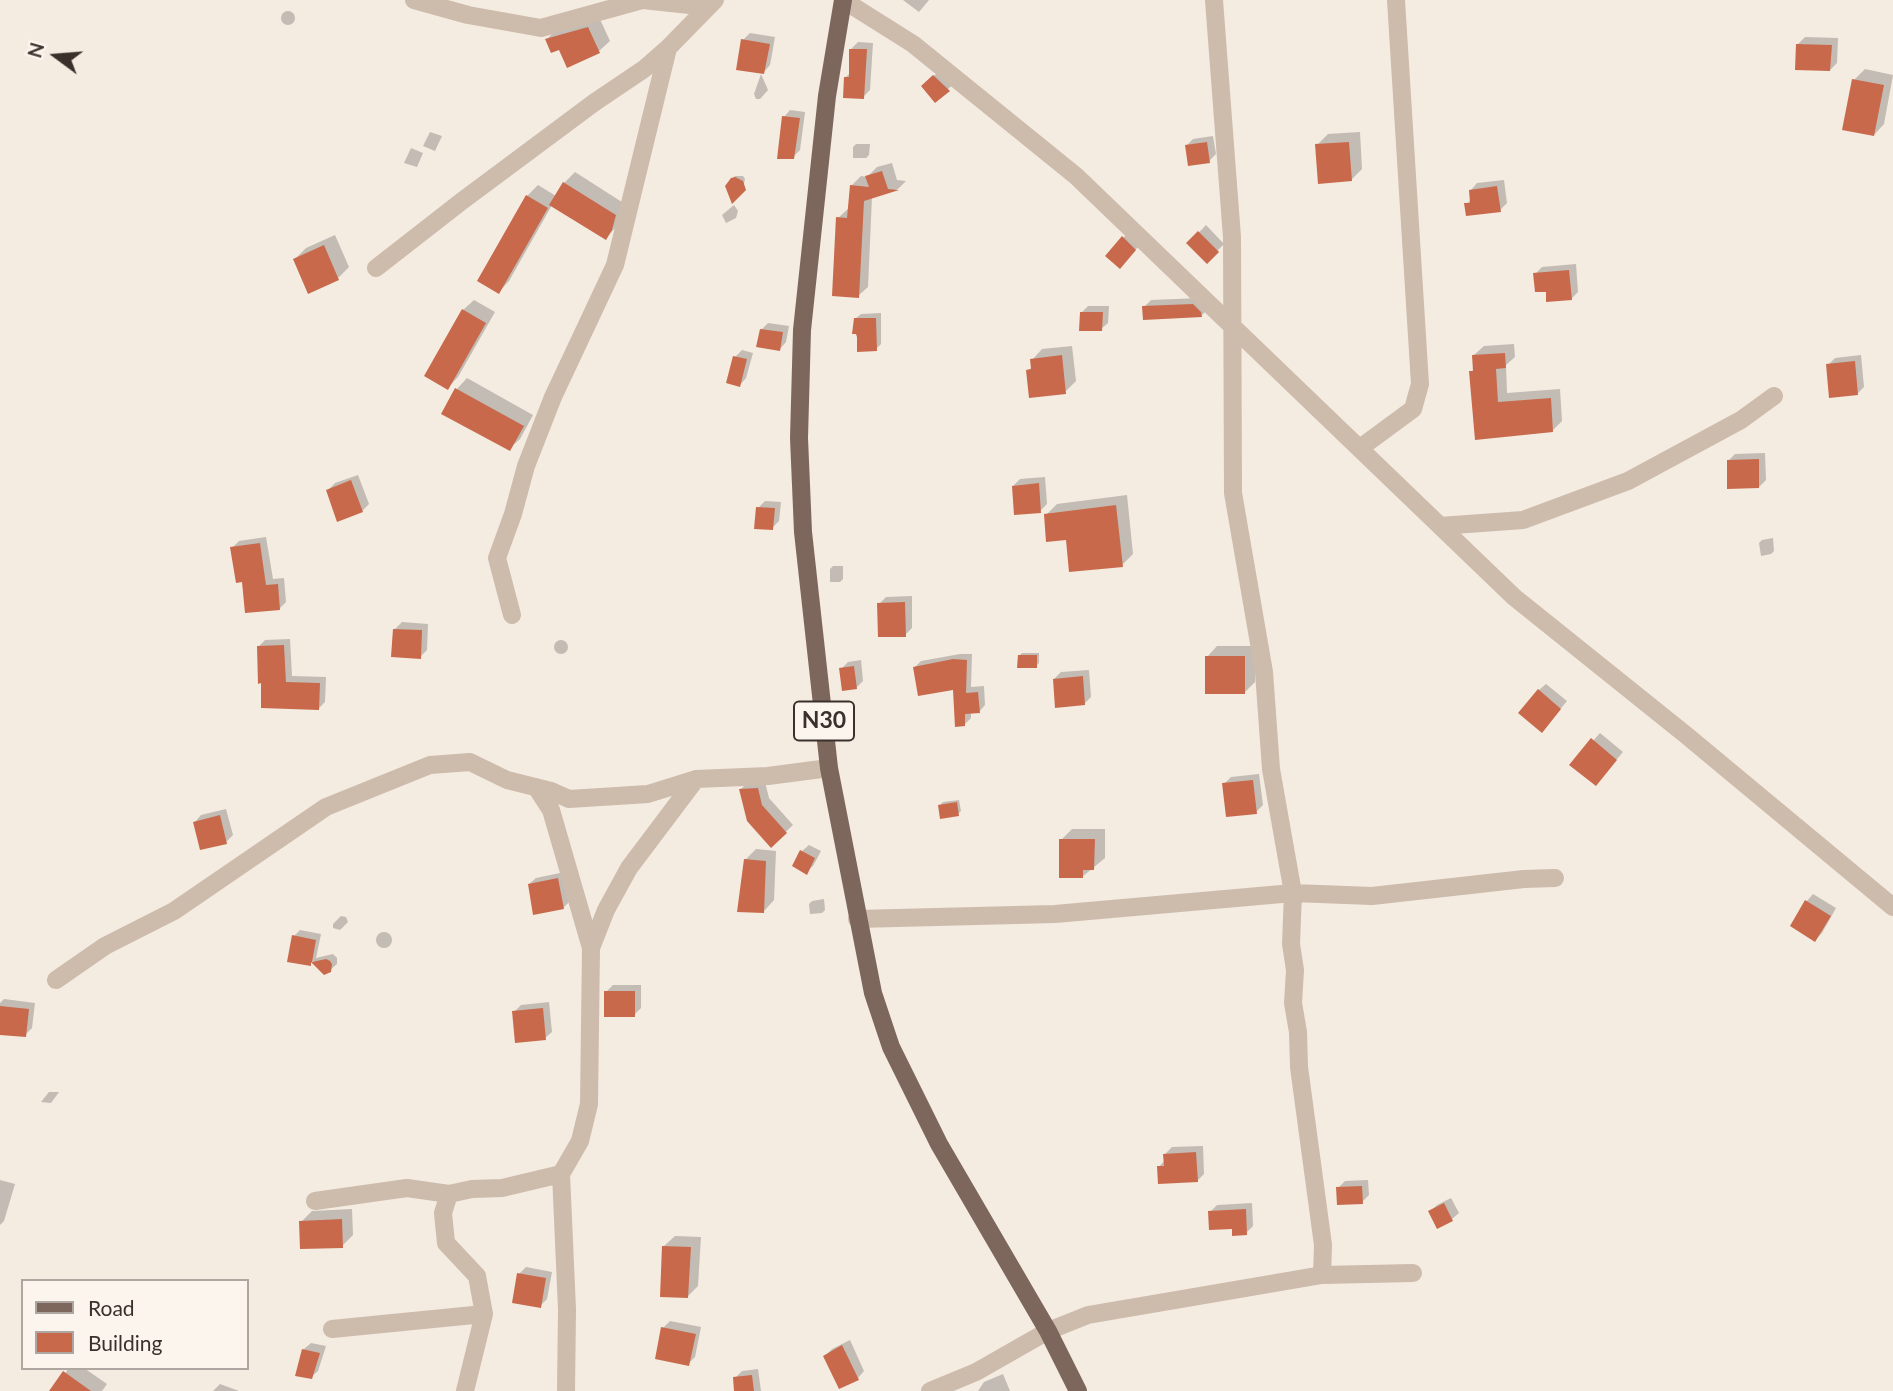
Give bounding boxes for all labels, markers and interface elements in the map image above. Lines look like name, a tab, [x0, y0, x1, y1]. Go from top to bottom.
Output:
north arrow	[21, 21, 91, 91]
text: N	[22, 40, 48, 60]
road number: N30	[794, 702, 854, 740]
legend	[21, 1279, 248, 1370]
text: Road	[88, 1295, 135, 1320]
text: Building	[88, 1330, 163, 1355]

